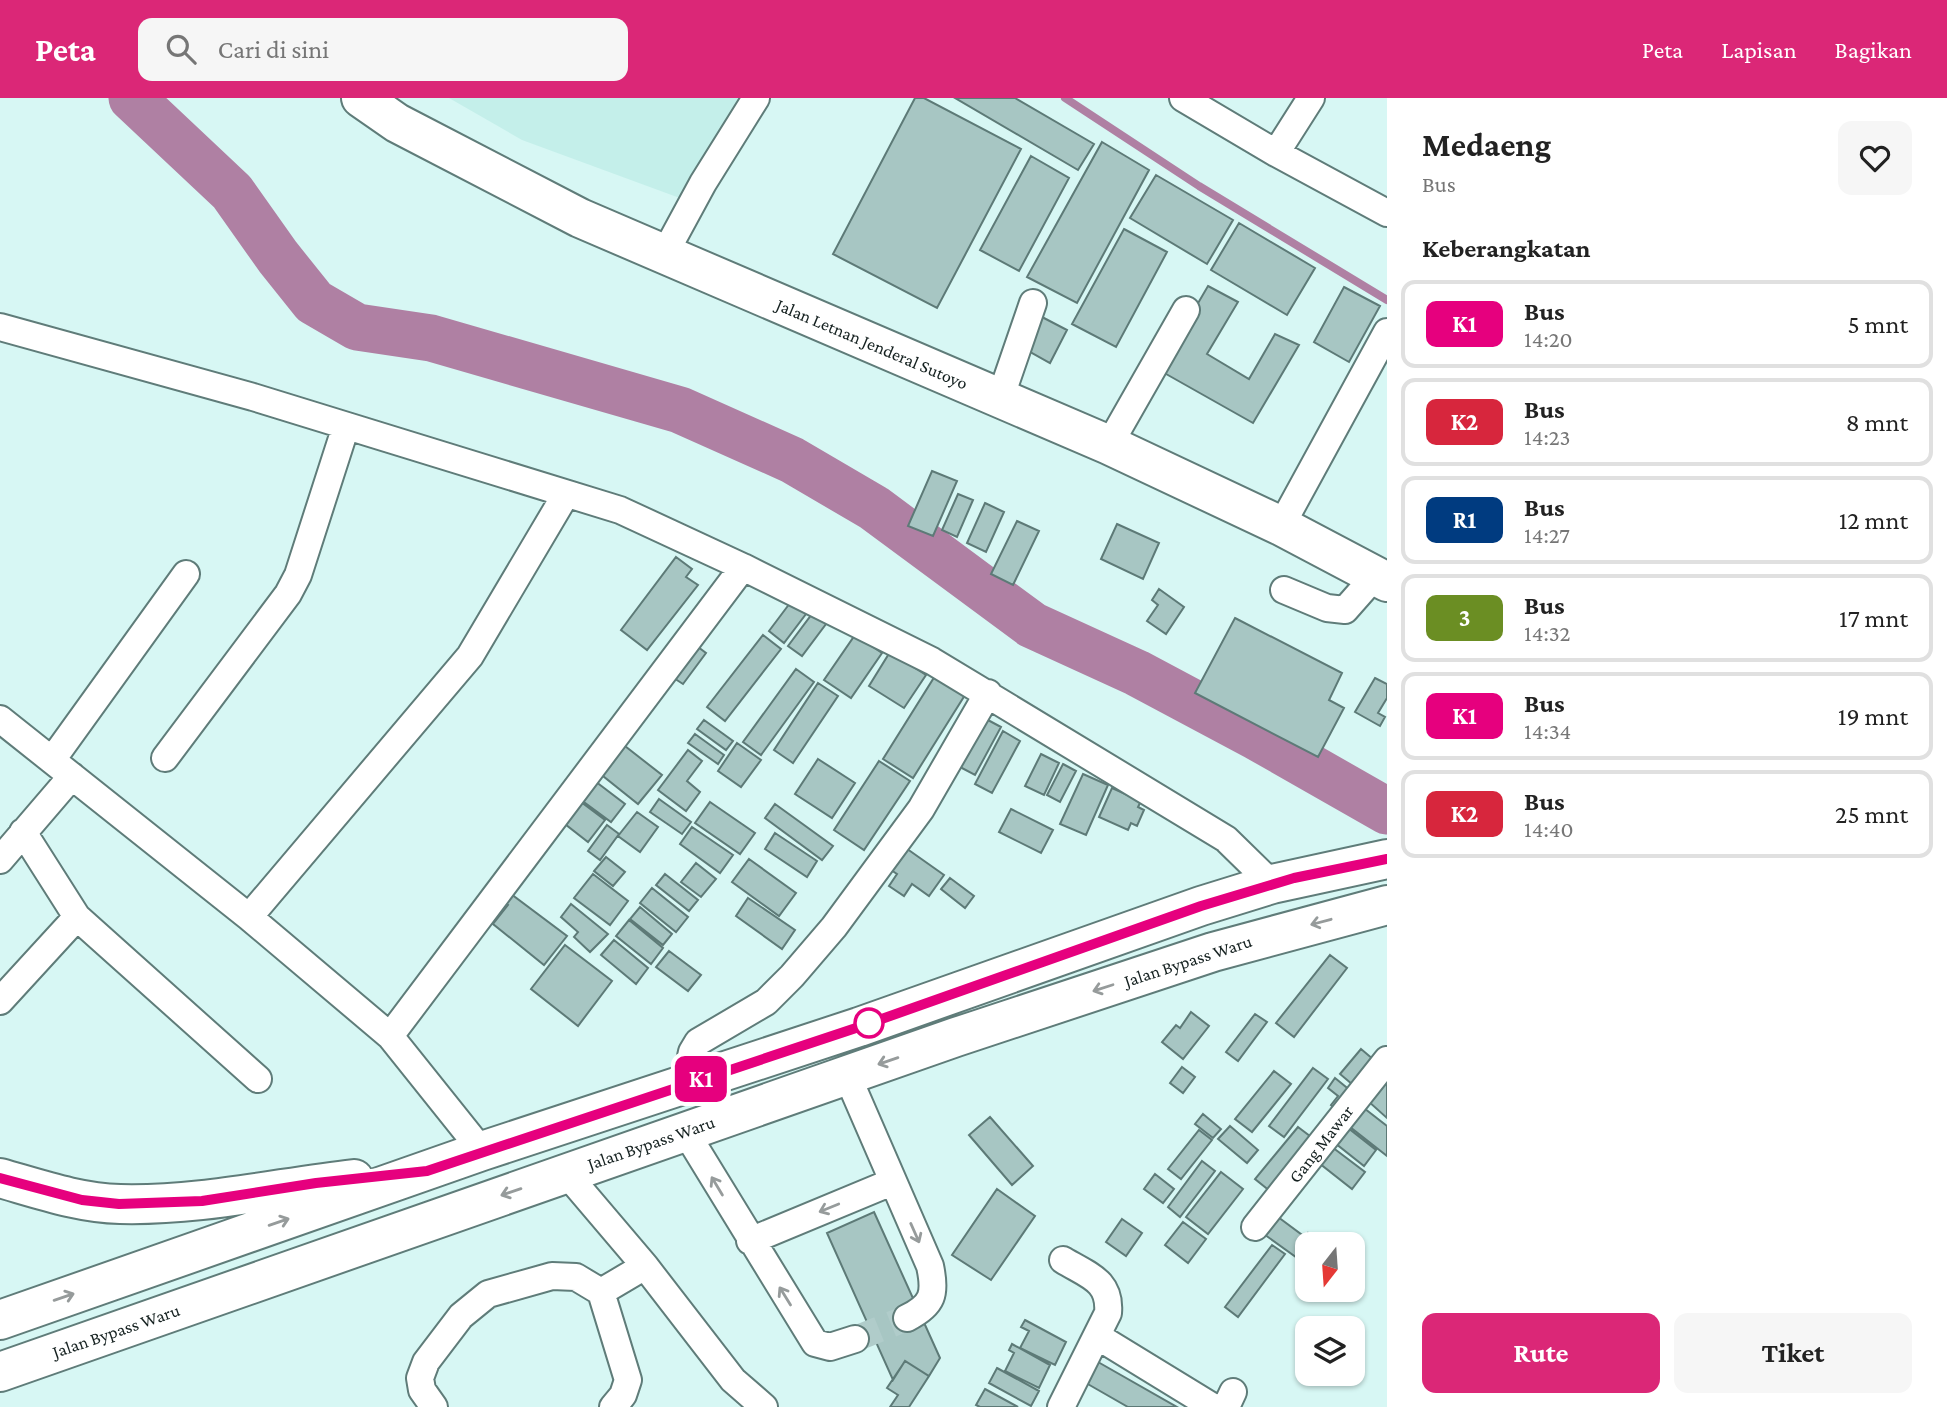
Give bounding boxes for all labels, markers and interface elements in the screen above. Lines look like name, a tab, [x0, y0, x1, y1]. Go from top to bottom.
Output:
search box	[138, 18, 628, 81]
icon: search	[162, 30, 200, 68]
text: Peta	[35, 31, 96, 68]
text: Cari di sini	[218, 35, 329, 64]
text: Peta	[1642, 36, 1683, 63]
text: Lapisan	[1721, 36, 1797, 63]
text: Bagikan	[1835, 36, 1912, 63]
button: heart	[1838, 121, 1912, 195]
text: Medaeng	[1422, 126, 1551, 163]
text: Bus	[1422, 171, 1456, 197]
text: Keberangkatan	[1422, 234, 1591, 263]
street label: Jalan Letnan Jenderal Sutoyo	[771, 294, 971, 394]
text: Bus	[1524, 297, 1565, 326]
text: K1	[1452, 310, 1477, 337]
text: 5 mnt	[1847, 310, 1908, 339]
text: 14:20	[1524, 326, 1573, 352]
text: Bus	[1524, 395, 1565, 424]
text: K2	[1451, 408, 1478, 435]
text: 8 mnt	[1846, 408, 1908, 437]
text: 14:23	[1524, 424, 1571, 450]
text: Bus	[1524, 493, 1565, 522]
text: R1	[1453, 506, 1476, 533]
text: 12 mnt	[1839, 506, 1908, 535]
text: 14:27	[1524, 522, 1570, 548]
text: Bus	[1524, 591, 1565, 620]
text: 3	[1459, 604, 1470, 631]
text: 17 mnt	[1839, 604, 1908, 633]
text: 14:32	[1524, 620, 1570, 646]
text: Bus	[1524, 689, 1565, 718]
text: K1	[1452, 702, 1477, 729]
text: 19 mnt	[1838, 702, 1908, 731]
text: 14:34	[1524, 718, 1571, 744]
text: Bus	[1524, 787, 1565, 816]
text: K2	[1451, 800, 1478, 827]
text: 25 mnt	[1835, 800, 1908, 829]
text: 14:40	[1524, 816, 1573, 842]
one-way arrow	[1310, 916, 1333, 929]
street label: Jalan Bypass Waru	[1120, 931, 1255, 992]
one-way arrow	[1093, 983, 1115, 995]
unlabelled marker	[854, 1008, 884, 1038]
one-way arrow	[877, 1055, 899, 1068]
line badge: K1	[670, 1056, 732, 1102]
text: K1	[689, 1065, 713, 1092]
street label: Gang Mawar	[1285, 1101, 1358, 1187]
street label: Jalan Bypass Waru	[583, 1112, 718, 1175]
one-way arrow	[710, 1176, 723, 1197]
one-way arrow	[501, 1187, 523, 1199]
one-way arrow	[818, 1202, 840, 1215]
one-way arrow	[268, 1215, 290, 1227]
one-way arrow	[909, 1222, 922, 1244]
north arrow	[1295, 1232, 1365, 1302]
map controls	[1295, 1232, 1365, 1386]
one-way arrow	[778, 1287, 792, 1307]
one-way arrow	[53, 1290, 75, 1302]
street label: Jalan Bypass Waru	[48, 1300, 183, 1363]
button: Rute	[1422, 1313, 1660, 1393]
button: Tiket	[1674, 1313, 1912, 1393]
button: layers	[1295, 1316, 1365, 1386]

